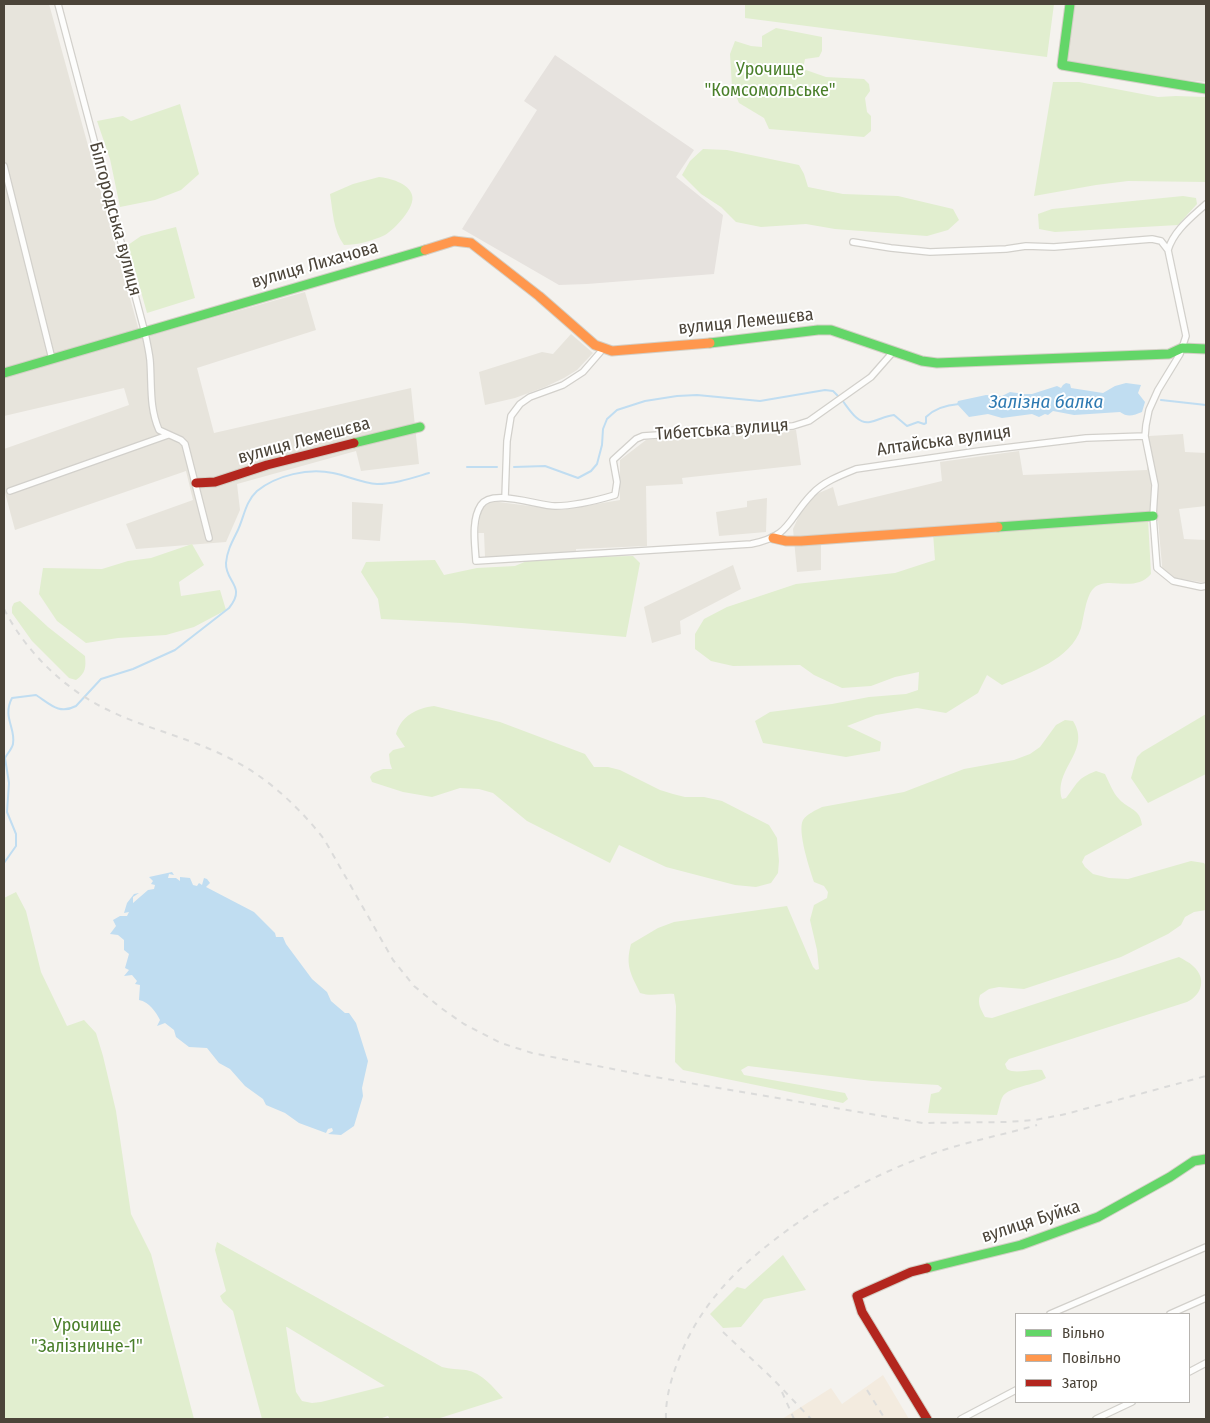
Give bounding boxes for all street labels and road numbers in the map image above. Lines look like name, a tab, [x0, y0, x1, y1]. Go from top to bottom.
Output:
street label: Білгородська вулиця	[84, 140, 146, 298]
street label: вулиця Лихачова	[249, 237, 381, 293]
street label: вулиця Лемешєва	[677, 304, 815, 340]
street label: вулиця Лемешєва	[236, 413, 372, 469]
street label: Тибетська вулиця	[655, 415, 789, 445]
street label: Алтайська вулиця	[876, 421, 1012, 461]
street label: вулиця Буйка	[979, 1196, 1083, 1248]

